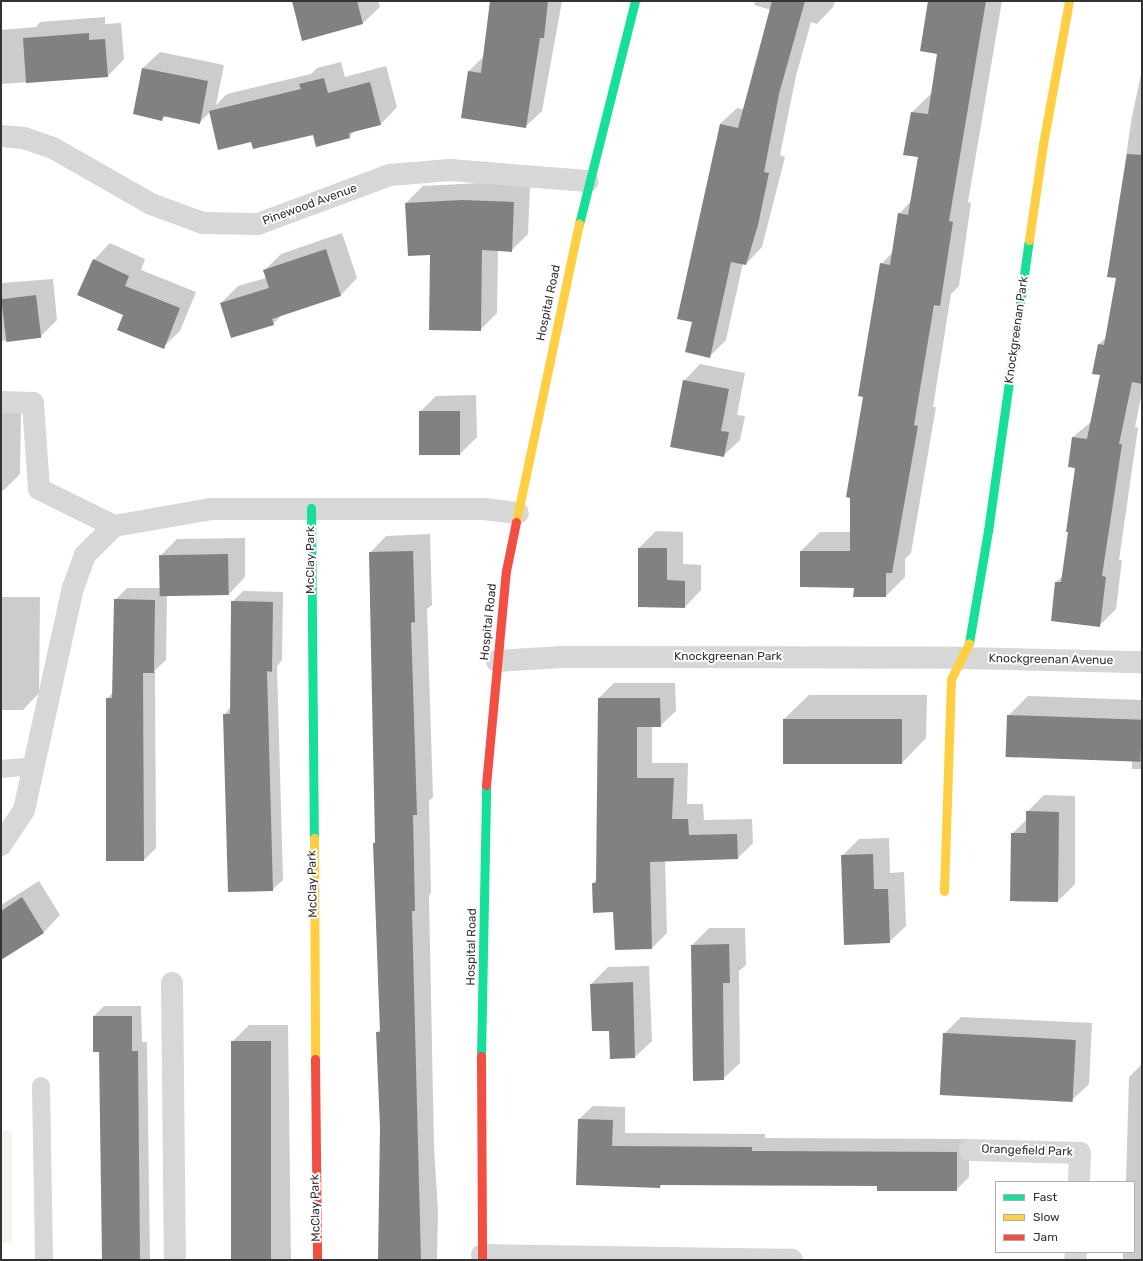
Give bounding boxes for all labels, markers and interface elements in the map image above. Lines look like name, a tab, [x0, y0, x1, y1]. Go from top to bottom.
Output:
street label: Pinewood Avenue	[261, 181, 359, 229]
street label: Hospital Road	[534, 264, 564, 342]
street label: Knockgreenan Park	[1002, 276, 1032, 384]
street label: McClay Park	[304, 526, 318, 594]
street label: Hospital Road	[478, 583, 500, 661]
street label: Knockgreenan Park	[674, 650, 782, 664]
street label: Knockgreenan Avenue	[988, 652, 1114, 668]
street label: McClay Park	[305, 850, 321, 918]
street label: Hospital Road	[464, 908, 480, 986]
street label: Orangefield Park	[981, 1142, 1073, 1160]
street label: McClay Park	[308, 1174, 324, 1242]
legend	[995, 1181, 1135, 1253]
text: Fast	[1033, 1190, 1057, 1204]
text: Slow	[1033, 1210, 1060, 1224]
text: Jam	[1033, 1230, 1058, 1244]

